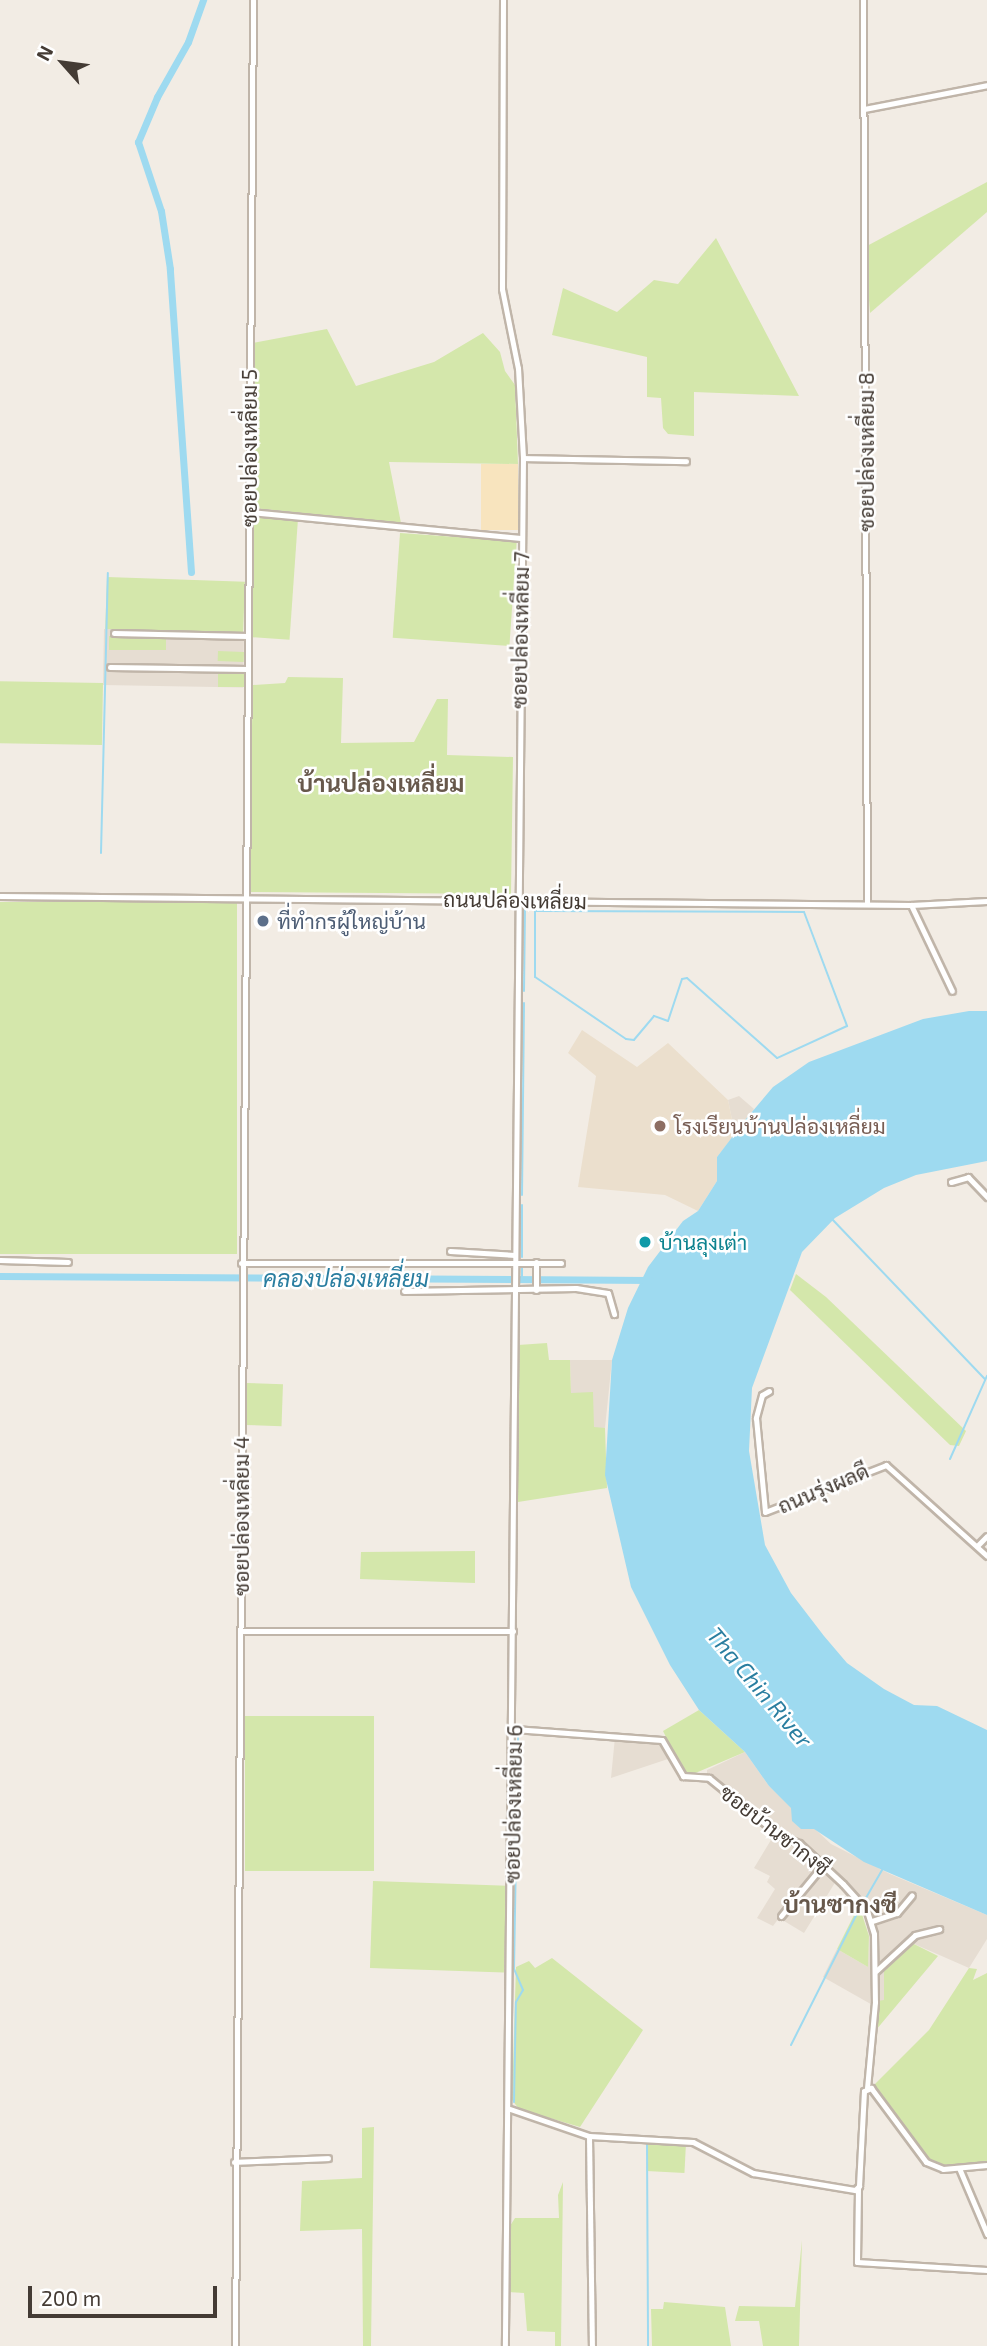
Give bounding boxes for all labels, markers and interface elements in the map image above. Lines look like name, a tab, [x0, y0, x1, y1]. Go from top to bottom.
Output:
north arrow	[28, 28, 98, 98]
text: N	[31, 41, 57, 64]
street label: ซอยปล่องเหลี่ยม 5	[236, 369, 262, 527]
street label: ซอยปล่องเหลี่ยม 8	[853, 372, 879, 532]
street label: ซอยปล่องเหลี่ยม 7	[506, 551, 534, 709]
district label: บ้านปล่องเหลี่ยม	[298, 769, 464, 797]
street label: ถนนปล่องเหลี่ยม	[443, 886, 587, 914]
place label: ที่ทำกรผู้ใหญ่บ้าน	[277, 908, 426, 934]
marker: ที่ทำกรผู้ใหญ่บ้าน	[255, 913, 271, 929]
place label: โรงเรียนบ้านปล่องเหลี่ยม	[674, 1113, 886, 1139]
marker: โรงเรียนบ้านปล่องเหลี่ยม	[652, 1118, 668, 1134]
place label: บ้านลุงเต่า	[659, 1229, 747, 1255]
marker: บ้านลุงเต่า	[637, 1234, 653, 1250]
water label: คลองปล่องเหลี่ยม	[263, 1264, 429, 1292]
street label: ซอยปล่องเหลี่ยม 4	[228, 1436, 254, 1596]
street label: ถนนรุ่งผลดี	[774, 1458, 872, 1518]
water label: Tha Chin River	[702, 1621, 818, 1753]
street label: ซอยปล่องเหลี่ยม 6	[499, 1724, 527, 1884]
street label: ซอยบ้านซากงซี	[715, 1779, 835, 1881]
district label: บ้านซากงซี	[783, 1890, 897, 1918]
scale bar	[32, 2272, 220, 2316]
text: 200 m	[41, 2285, 101, 2310]

